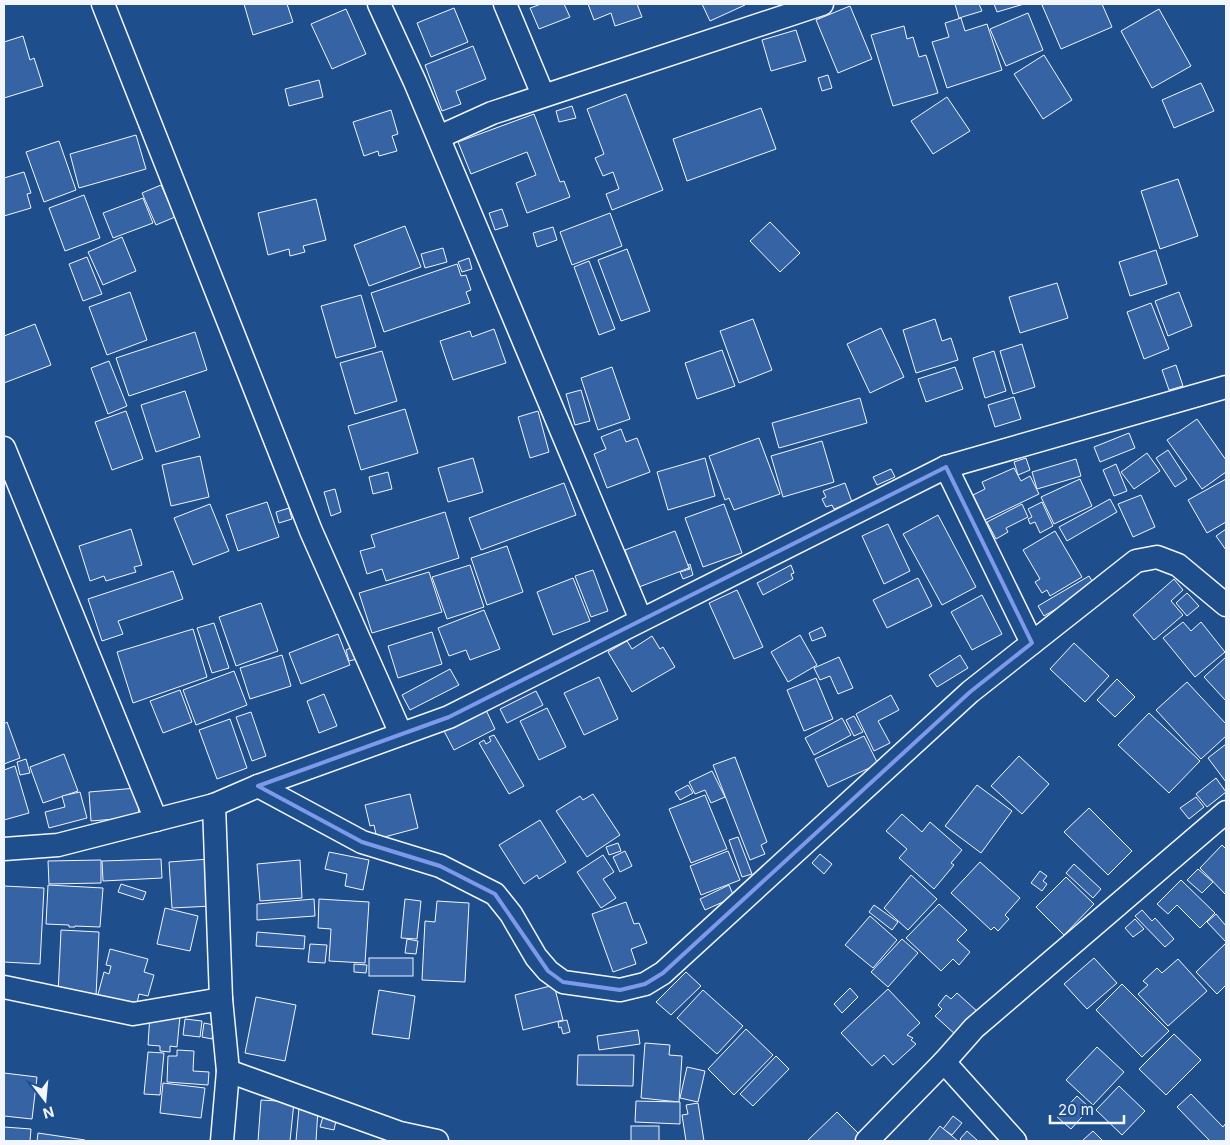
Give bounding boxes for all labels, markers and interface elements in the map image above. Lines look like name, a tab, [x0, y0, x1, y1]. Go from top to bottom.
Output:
north arrow	[20, 1075, 70, 1125]
scale bar	[1050, 1092, 1124, 1124]
text: 20 m	[1058, 1100, 1094, 1119]
text: N	[41, 1103, 56, 1123]

